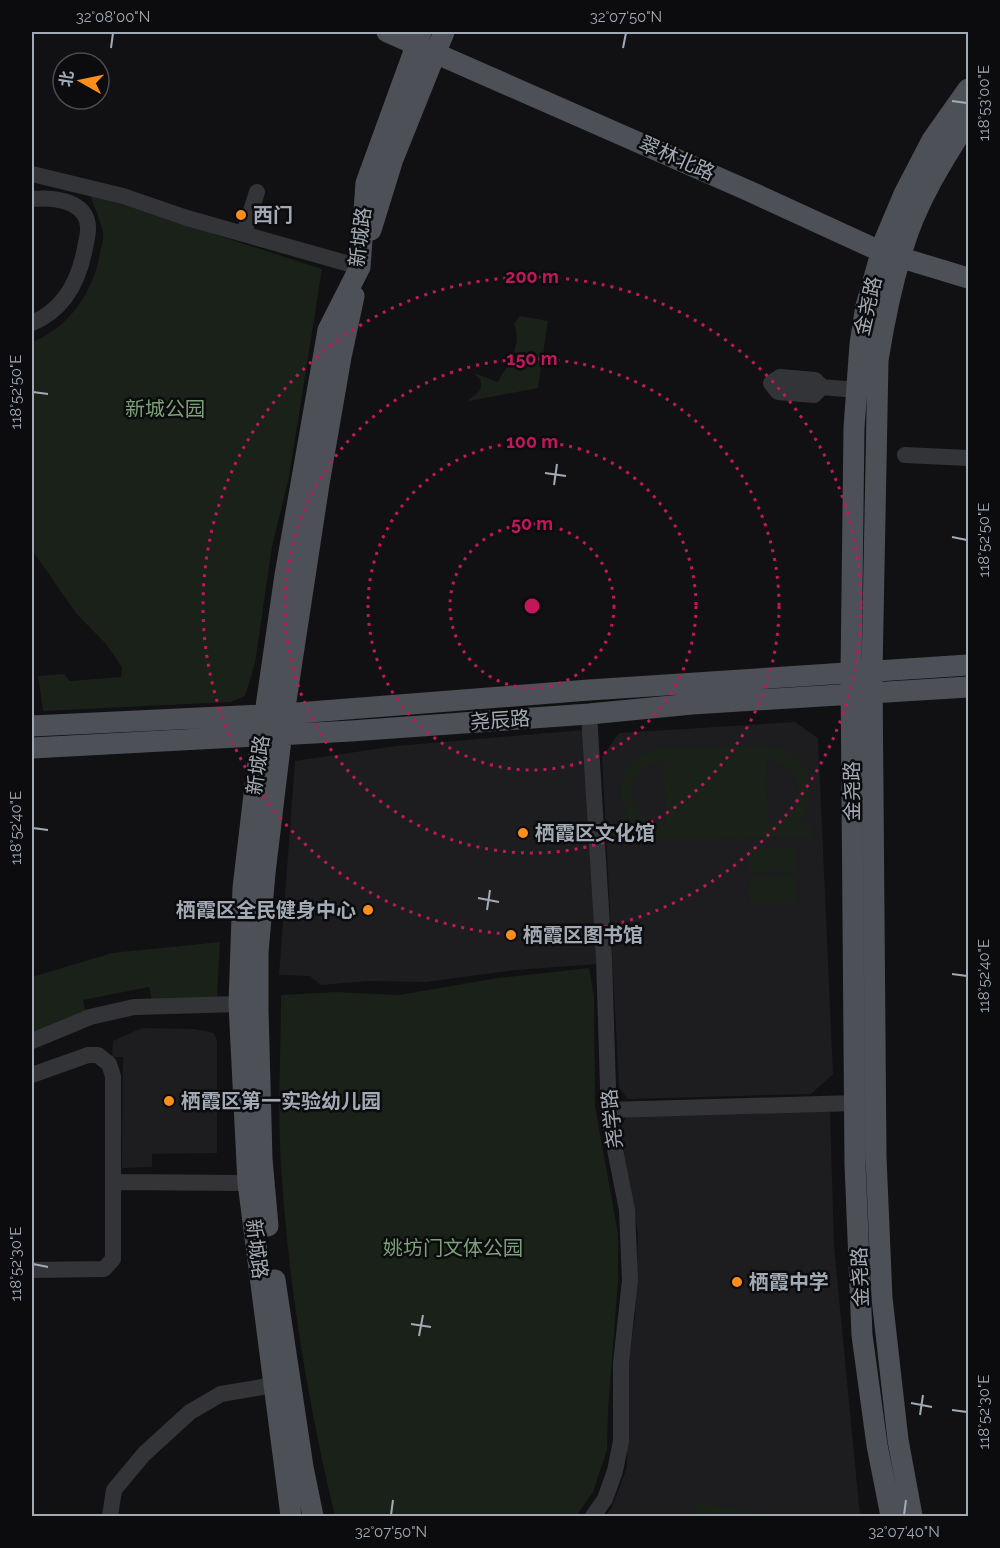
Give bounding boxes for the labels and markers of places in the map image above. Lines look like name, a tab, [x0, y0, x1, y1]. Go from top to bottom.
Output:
place label: 西门	[253, 203, 293, 227]
marker: 西门	[234, 208, 248, 222]
centre of rings	[522, 596, 542, 616]
place label: 栖霞区文化馆	[535, 821, 655, 845]
marker: 栖霞区文化馆	[516, 826, 530, 840]
place label: 栖霞区全民健身中心	[176, 898, 356, 922]
marker: 栖霞区全民健身中心	[361, 903, 375, 917]
place label: 栖霞区图书馆	[523, 923, 643, 947]
marker: 栖霞区图书馆	[504, 928, 518, 942]
place label: 栖霞区第一实验幼儿园	[181, 1089, 381, 1113]
marker: 栖霞区第一实验幼儿园	[162, 1094, 176, 1108]
place label: 栖霞中学	[749, 1270, 829, 1294]
marker: 栖霞中学	[730, 1275, 744, 1289]

